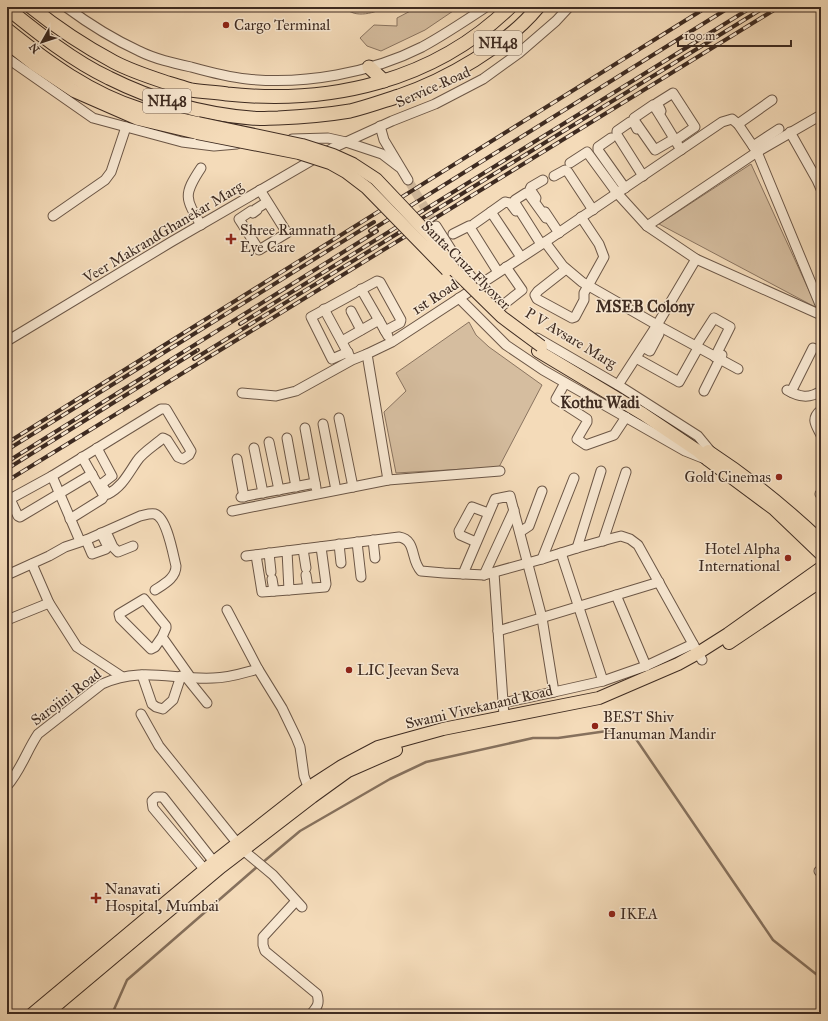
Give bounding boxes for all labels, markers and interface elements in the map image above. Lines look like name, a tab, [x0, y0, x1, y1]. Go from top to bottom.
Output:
place label: Cargo Terminal	[234, 16, 331, 34]
marker: Cargo Terminal	[221, 20, 231, 30]
north arrow	[22, 22, 62, 62]
scale bar	[678, 22, 791, 48]
text: 100 m	[684, 29, 715, 43]
road number: NH48	[474, 31, 522, 55]
text: N	[26, 40, 43, 56]
street label: Service Road	[393, 62, 474, 111]
road number: NH48	[143, 89, 191, 113]
street label: Veer MakrandGhanekar Marg	[79, 176, 247, 288]
street label: Santa Cruz Flyover	[418, 217, 515, 314]
place label: Shree Ramnath Eye Care	[240, 221, 336, 256]
marker: Shree Ramnath Eye Care	[225, 233, 237, 245]
street label: 1st Road	[408, 275, 462, 319]
district label: MSEB Colony	[596, 297, 696, 317]
street label: P V Avsare Marg	[522, 304, 621, 373]
district label: Kothu Wadi	[560, 393, 640, 412]
place label: Gold Cinemas	[685, 468, 771, 486]
marker: Gold Cinemas	[774, 472, 784, 482]
place label: Hotel Alpha International	[698, 540, 781, 575]
marker: Hotel Alpha International	[783, 553, 793, 563]
place label: LIC Jeevan Seva	[357, 661, 460, 680]
street label: Sarojini Road	[27, 664, 105, 729]
marker: LIC Jeevan Seva	[344, 665, 354, 675]
street label: Swami Vivekanand Road	[404, 681, 555, 733]
place label: BEST Shiv Hanuman Mandir	[603, 708, 716, 743]
marker: BEST Shiv Hanuman Mandir	[590, 721, 600, 731]
place label: Nanavati Hospital, Mumbai	[105, 880, 219, 915]
marker: Nanavati Hospital, Mumbai	[90, 892, 102, 904]
place label: IKEA	[620, 905, 658, 923]
marker: IKEA	[607, 909, 617, 919]

